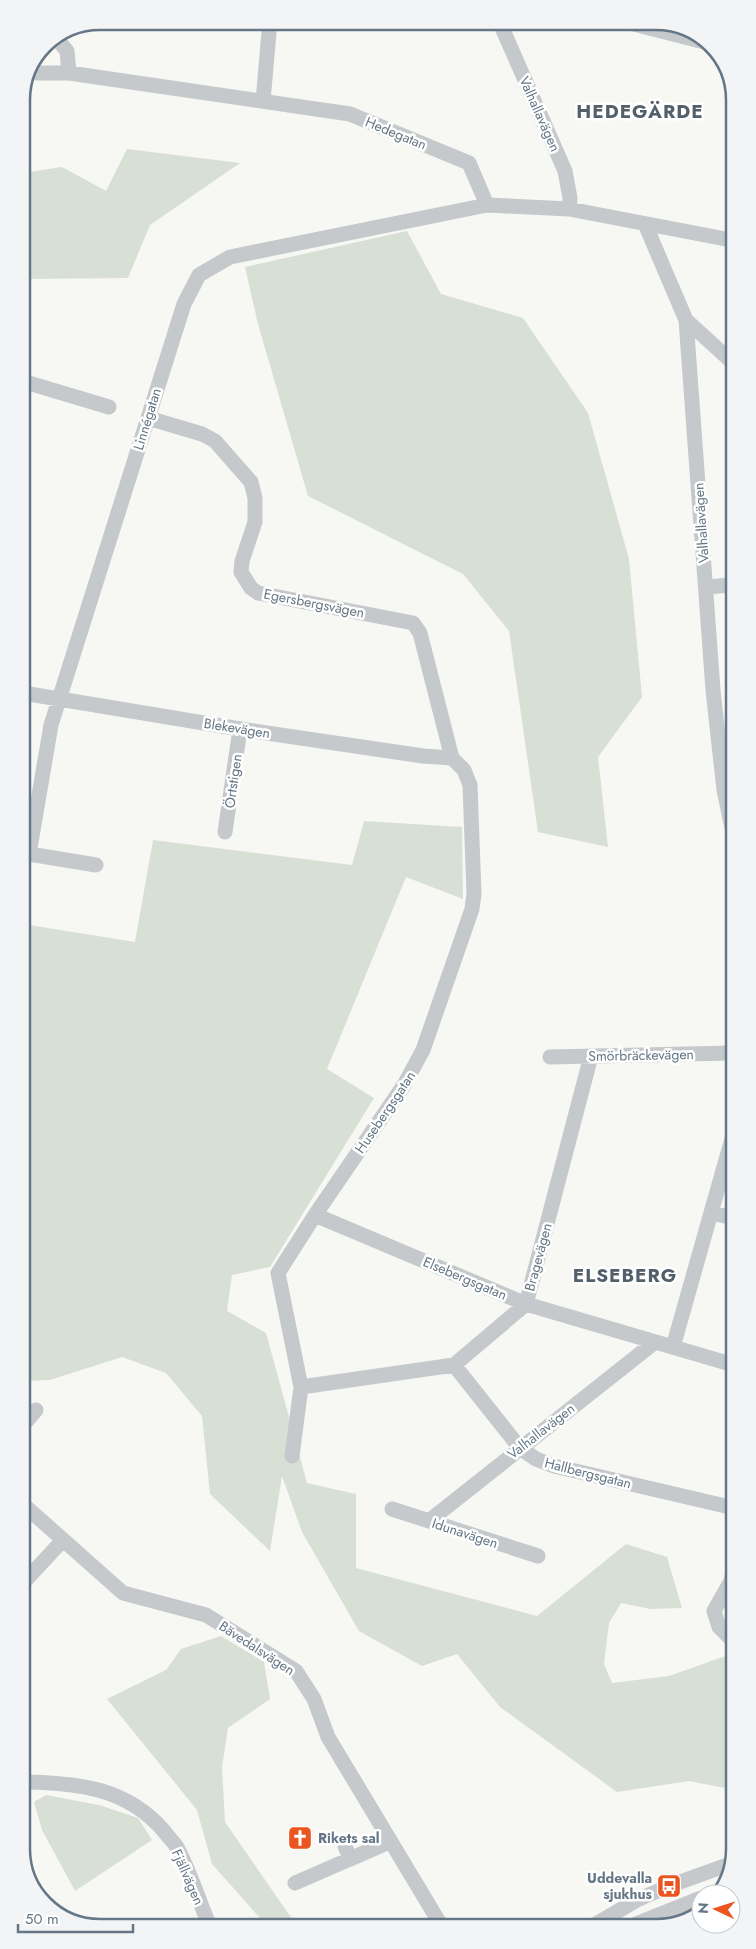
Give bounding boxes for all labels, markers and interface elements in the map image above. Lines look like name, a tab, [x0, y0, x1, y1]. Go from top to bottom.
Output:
street label: Valhallavägen	[514, 73, 566, 155]
district label: HEDEGÄRDE	[576, 98, 704, 125]
street label: Hedegatan	[362, 112, 430, 154]
street label: Linnégatan	[128, 385, 166, 453]
street label: Valhallavägen	[688, 482, 714, 564]
street label: Egersbergsvägen	[262, 583, 366, 623]
street label: Blekevägen	[203, 713, 271, 743]
street label: Örtstigen	[219, 753, 247, 809]
street label: Smörbräckevägen	[588, 1044, 694, 1066]
street label: Husebergsgatan	[350, 1067, 420, 1157]
street label: Bragevägen	[519, 1221, 557, 1293]
street label: Elsebergsgatan	[420, 1251, 510, 1305]
district label: ELSEBERG	[573, 1262, 677, 1289]
street label: Valhallavägen	[503, 1398, 579, 1464]
street label: Hallbergsgatan	[543, 1453, 633, 1493]
street label: Idunavägen	[429, 1513, 501, 1553]
street label: Bävedalsvägen	[215, 1616, 299, 1680]
church icon: Rikets sal	[287, 1825, 313, 1851]
place label: Rikets sal	[318, 1828, 380, 1848]
street label: Fjällvägen	[167, 1846, 209, 1908]
place label: Uddevalla sjukhus	[587, 1868, 653, 1904]
bus stop icon: Uddevalla sjukhus	[656, 1873, 682, 1899]
north arrow	[691, 1884, 741, 1934]
scale bar	[18, 1902, 132, 1934]
text: N	[693, 1902, 713, 1914]
text: 50 m	[25, 1908, 59, 1930]

